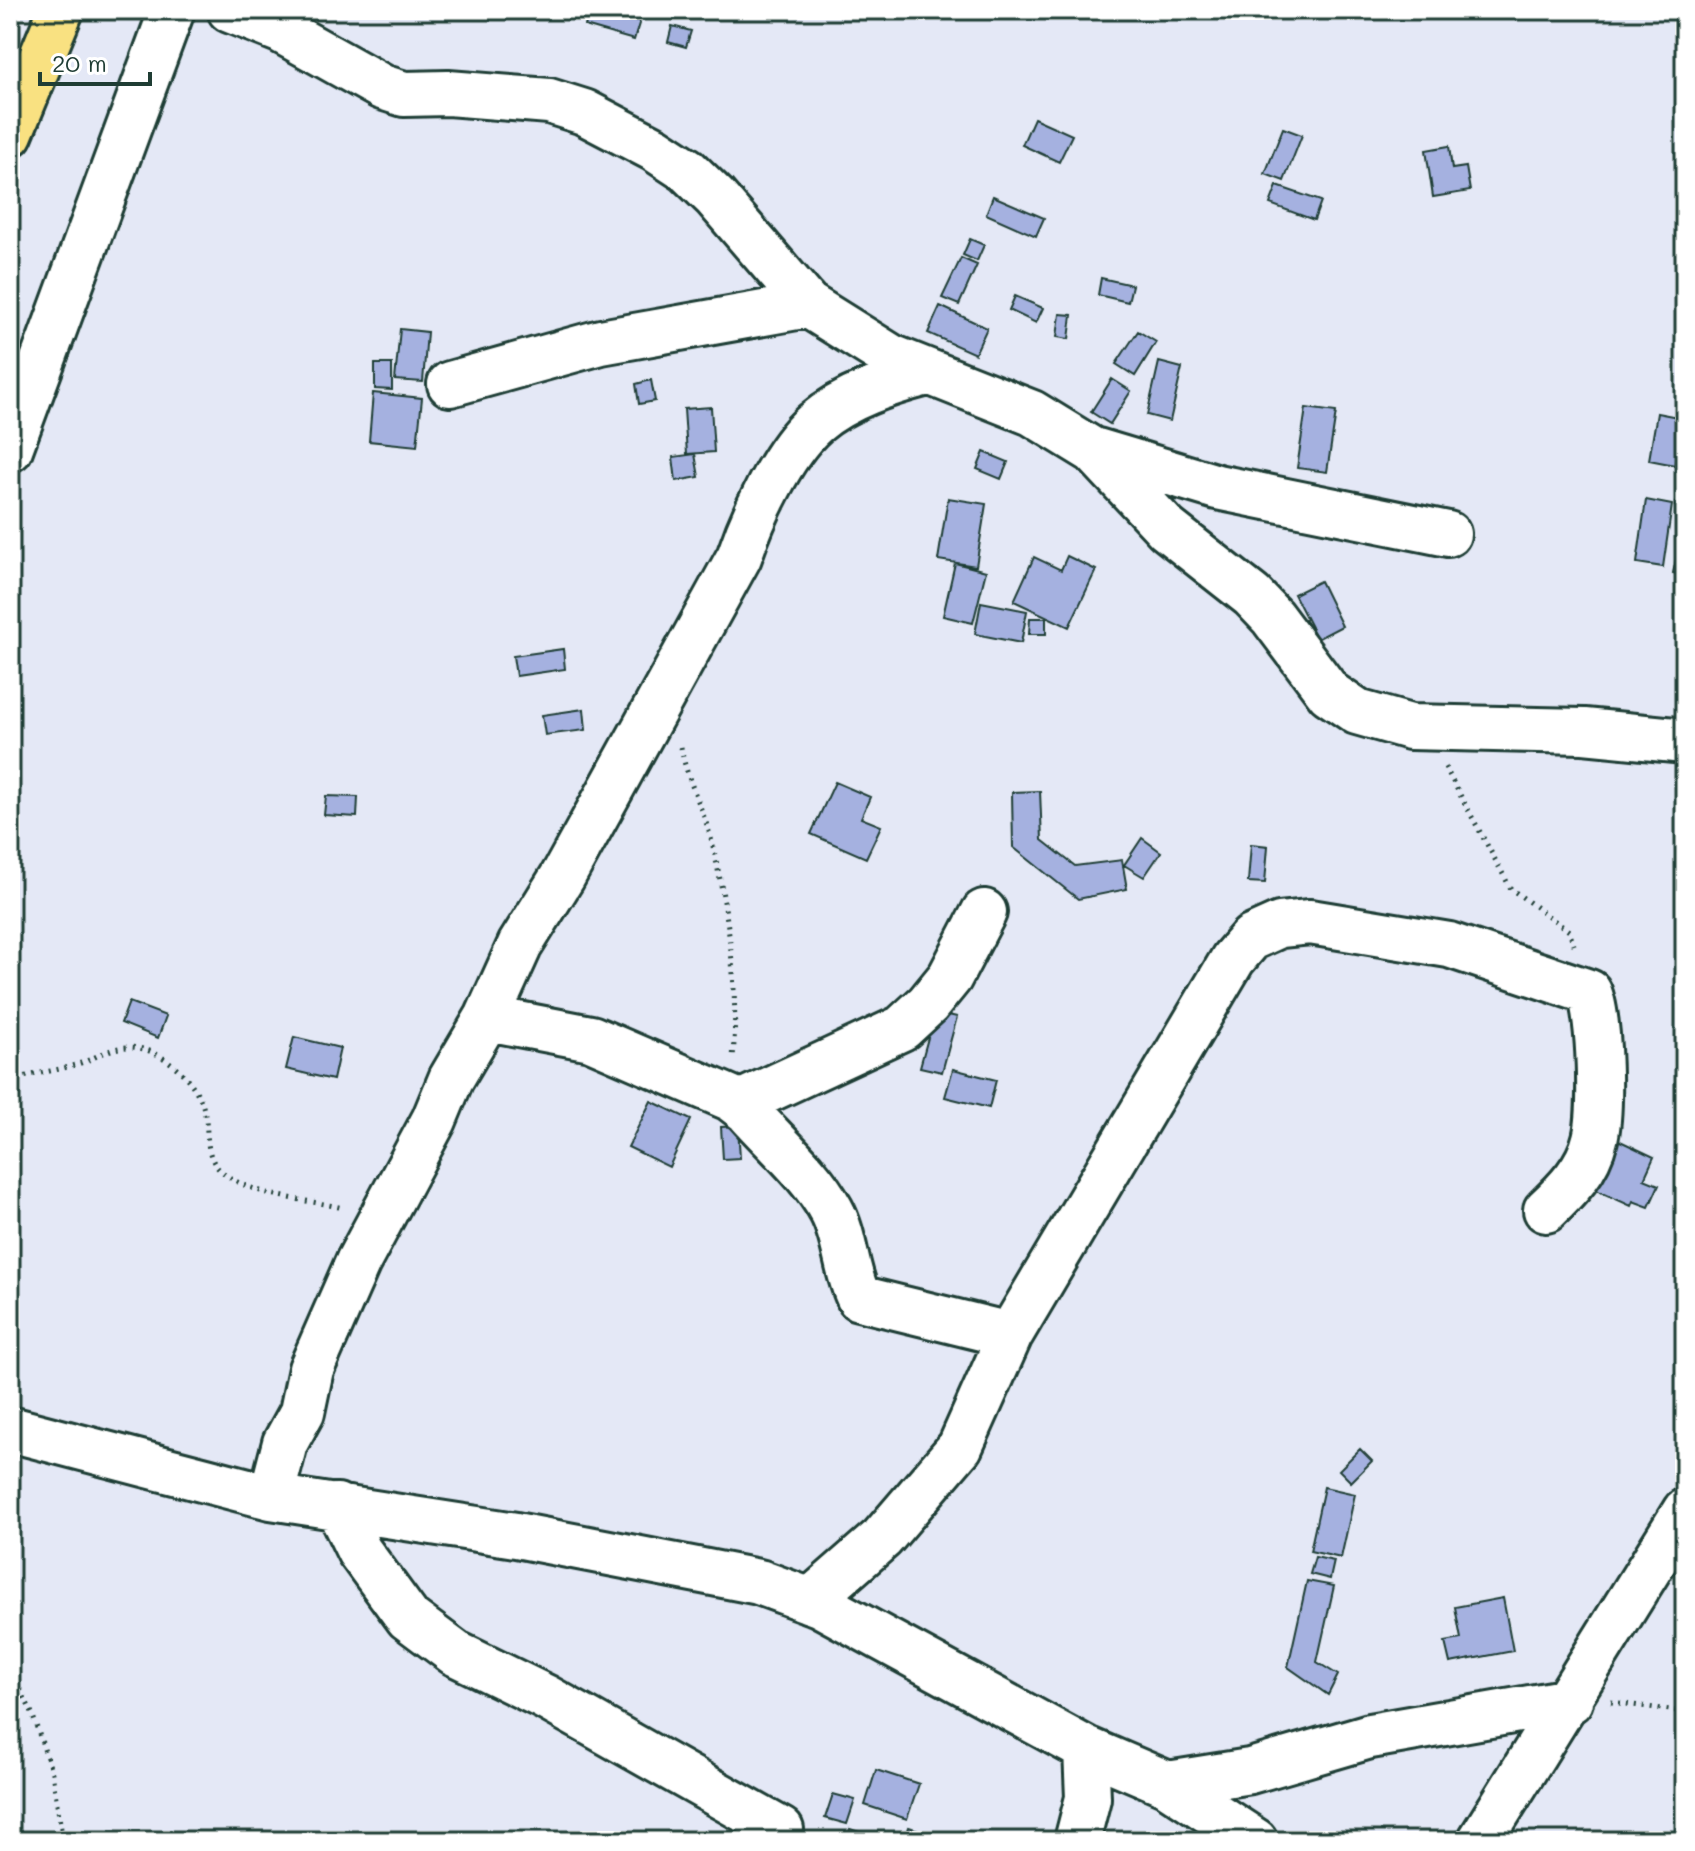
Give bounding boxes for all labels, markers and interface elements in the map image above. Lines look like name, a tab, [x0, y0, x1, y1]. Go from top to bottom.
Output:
scale bar	[40, 36, 150, 86]
text: 20 m	[52, 47, 107, 78]

